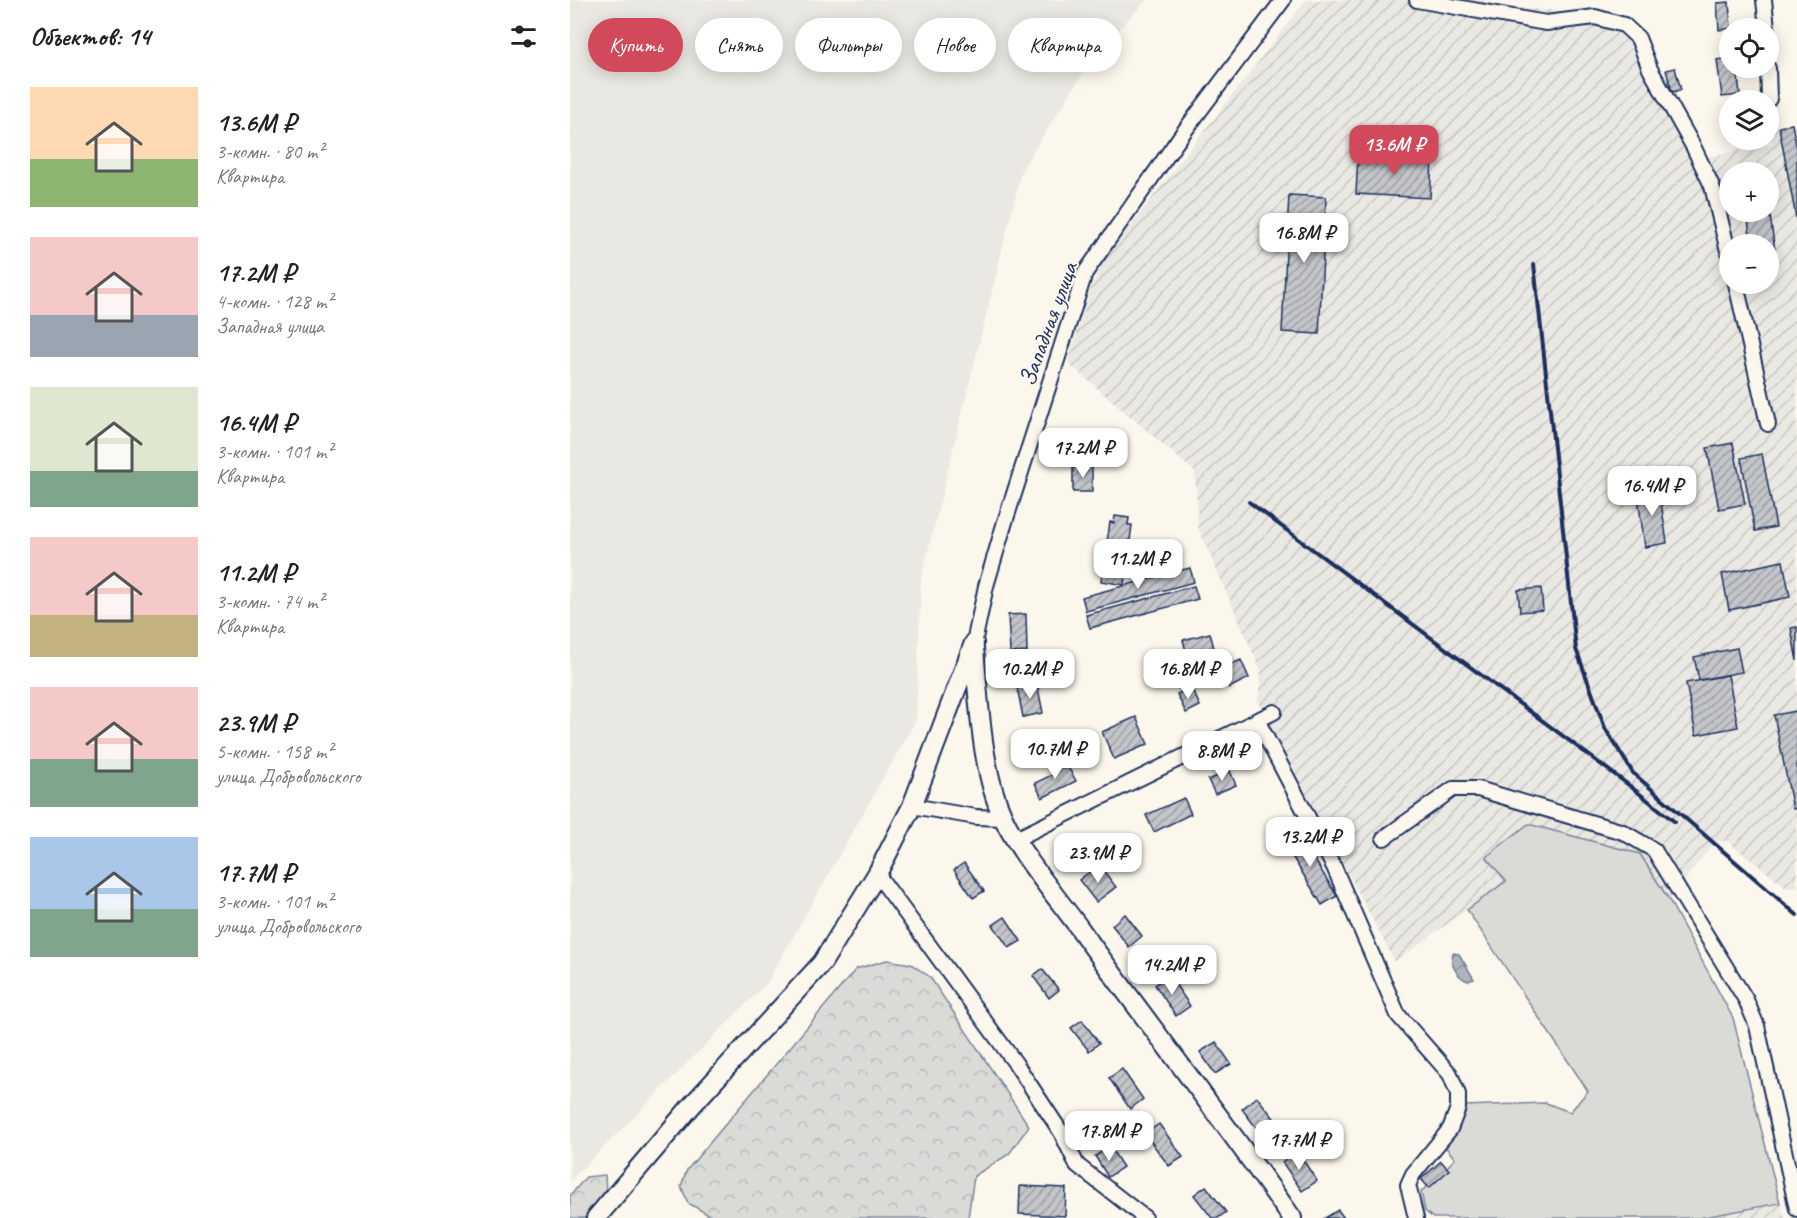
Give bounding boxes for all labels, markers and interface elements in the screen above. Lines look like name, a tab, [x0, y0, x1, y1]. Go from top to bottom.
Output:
chip: Купить	[588, 18, 683, 72]
chip: Снять	[695, 18, 783, 72]
chip: Фильтры	[795, 18, 902, 72]
chip: Новое	[914, 18, 996, 72]
chip: Квартира	[1008, 18, 1122, 72]
map controls	[1719, 18, 1779, 294]
button: locate	[1719, 18, 1779, 78]
text: Объектов: 14	[30, 20, 150, 53]
icon: filters	[507, 20, 540, 53]
button: layers	[1719, 90, 1779, 150]
text: 13.6M ₽	[216, 106, 295, 139]
icon: home	[78, 111, 150, 183]
pin: 13.6M ₽	[1339, 125, 1449, 176]
text: 13.6M ₽	[1363, 132, 1425, 157]
text: 3-комн. · 80 m²	[216, 139, 324, 164]
button: +	[1719, 162, 1779, 222]
text: Квартира	[216, 164, 284, 189]
pin: 16.8M ₽	[1249, 213, 1359, 264]
text: 16.8M ₽	[1273, 220, 1335, 245]
button: −	[1719, 234, 1779, 294]
text: 17.2M ₽	[216, 256, 295, 289]
street label: Западная улица	[1012, 257, 1085, 390]
icon: home	[78, 261, 150, 333]
text: 4-комн. · 128 m²	[216, 289, 333, 314]
text: Западная улица	[216, 314, 324, 339]
text: 16.4M ₽	[216, 406, 295, 439]
icon: home	[78, 411, 150, 483]
pin: 17.2M ₽	[1028, 428, 1138, 479]
text: 17.2M ₽	[1053, 435, 1113, 460]
text: 3-комн. · 101 m²	[216, 439, 333, 464]
text: Квартира	[216, 464, 284, 489]
pin: 16.4M ₽	[1597, 466, 1707, 517]
text: 16.4M ₽	[1621, 473, 1683, 498]
pin: 11.2M ₽	[1083, 539, 1193, 590]
text: 11.2M ₽	[1108, 546, 1168, 571]
text: 11.2M ₽	[216, 556, 295, 589]
icon: home	[78, 561, 150, 633]
text: 3-комн. · 74 m²	[216, 589, 324, 614]
text: Квартира	[216, 614, 284, 639]
pin: 10.2M ₽	[975, 649, 1085, 700]
pin: 16.8M ₽	[1133, 649, 1243, 700]
text: 10.2M ₽	[1000, 656, 1060, 681]
text: 16.8M ₽	[1157, 656, 1219, 681]
text: 23.9M ₽	[216, 706, 295, 739]
icon: home	[78, 711, 150, 783]
pin: 10.7M ₽	[1000, 729, 1110, 780]
pin: 8.8M ₽	[1173, 731, 1271, 782]
text: 10.7M ₽	[1025, 736, 1085, 761]
text: 8.8M ₽	[1196, 738, 1248, 763]
text: 5-комн. · 158 m²	[216, 739, 333, 764]
text: улица Добровольского	[216, 764, 361, 789]
pin: 13.2M ₽	[1255, 817, 1365, 868]
text: 13.2M ₽	[1280, 824, 1340, 849]
pin: 23.9M ₽	[1043, 833, 1153, 884]
text: 23.9M ₽	[1068, 840, 1128, 865]
text: 17.7M ₽	[216, 856, 295, 889]
icon: home	[78, 861, 150, 933]
text: 3-комн. · 101 m²	[216, 889, 333, 914]
text: улица Добровольского	[216, 914, 361, 939]
pin: 14.2M ₽	[1117, 945, 1227, 996]
text: 14.2M ₽	[1142, 952, 1202, 977]
pin: 17.8M ₽	[1054, 1111, 1164, 1162]
text: 17.8M ₽	[1079, 1118, 1139, 1143]
pin: 17.7M ₽	[1244, 1120, 1354, 1171]
text: 17.7M ₽	[1269, 1127, 1329, 1152]

